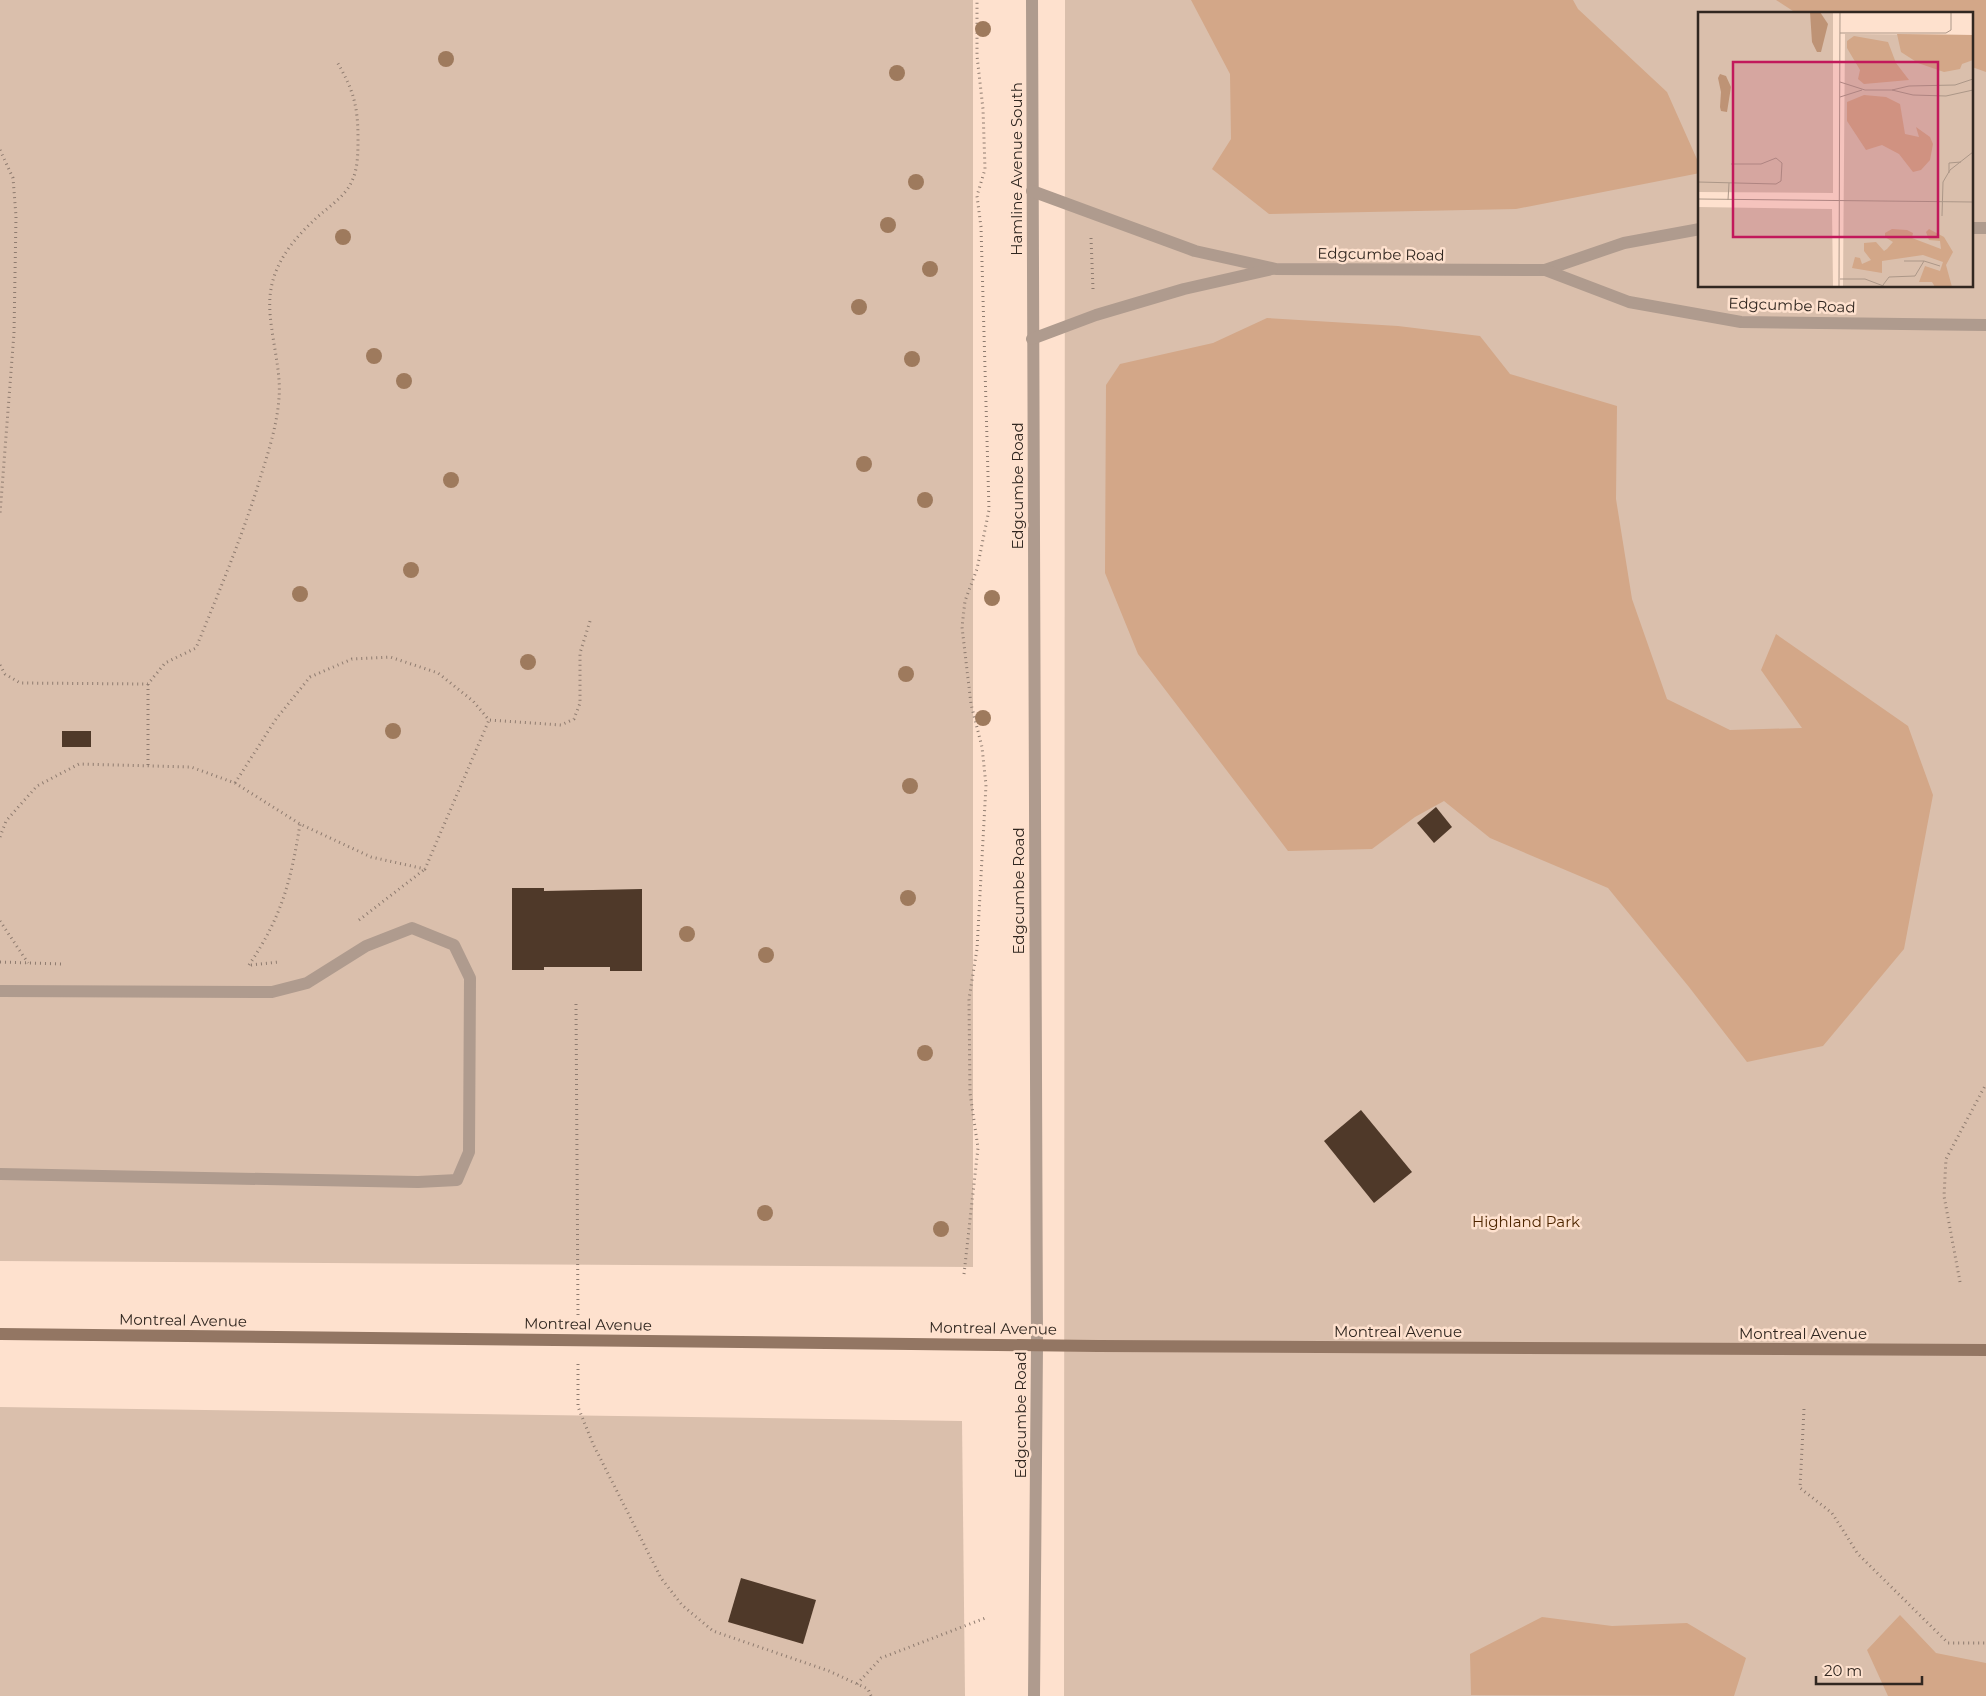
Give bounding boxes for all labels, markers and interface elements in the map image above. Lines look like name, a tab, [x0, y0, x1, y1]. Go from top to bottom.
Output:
inset map	[1698, 12, 1974, 288]
street label: Hamline Avenue South	[1007, 82, 1026, 256]
street label: Edgcumbe Road	[1317, 243, 1445, 265]
street label: Edgcumbe Road	[1728, 293, 1856, 317]
street label: Edgcumbe Road	[1008, 422, 1027, 550]
street label: Edgcumbe Road	[1009, 827, 1028, 955]
park label: Highland Park	[1472, 1212, 1580, 1231]
street label: Montreal Avenue	[119, 1309, 247, 1331]
street label: Montreal Avenue	[524, 1313, 652, 1335]
street label: Montreal Avenue	[929, 1317, 1057, 1339]
street label: Montreal Avenue	[1334, 1322, 1462, 1341]
street label: Montreal Avenue	[1739, 1324, 1867, 1343]
street label: Edgcumbe Road	[1011, 1351, 1030, 1479]
scale bar	[1816, 1654, 1922, 1686]
text: 20 m	[1824, 1661, 1862, 1680]

